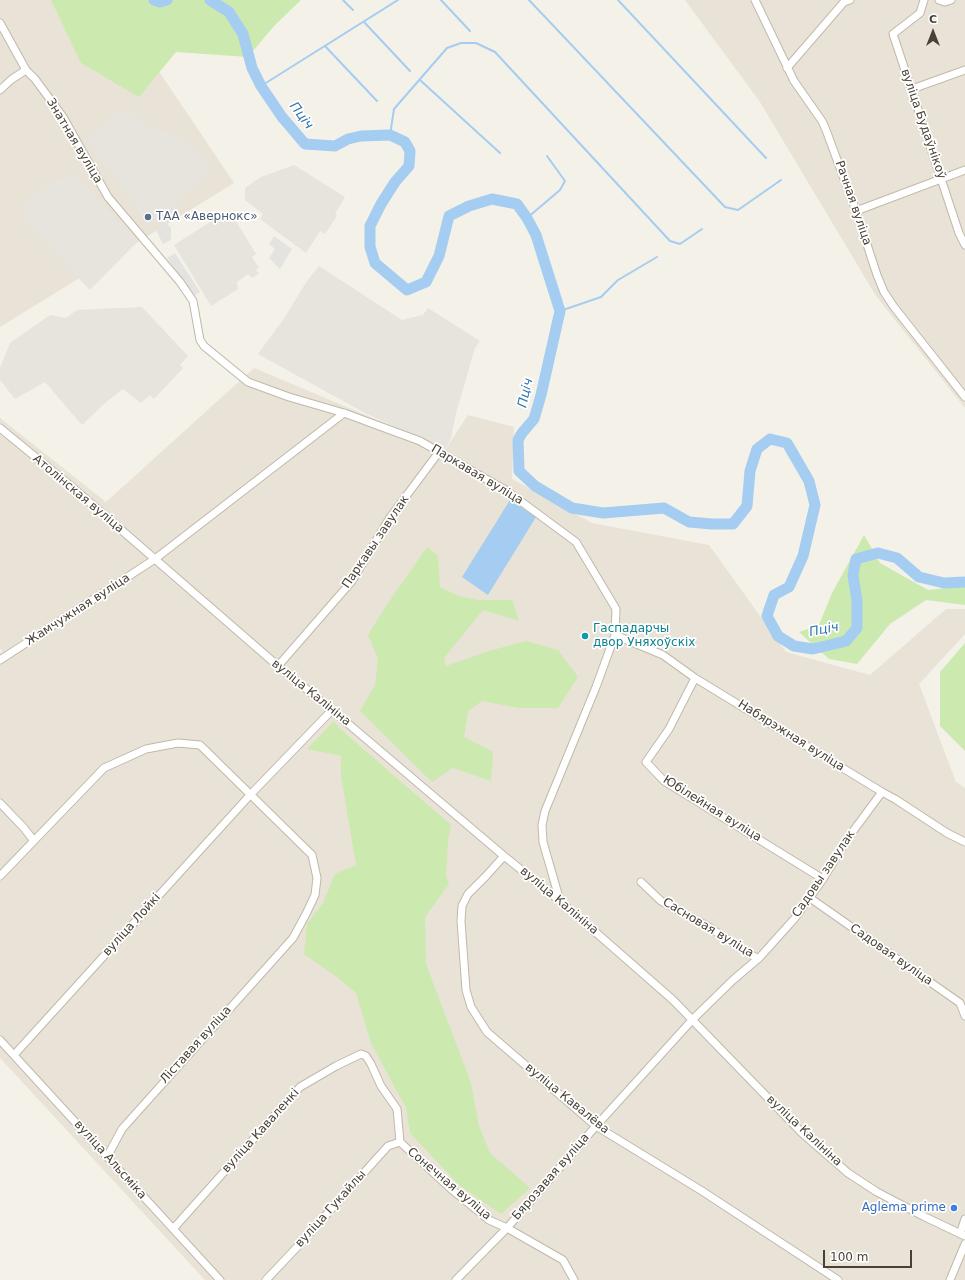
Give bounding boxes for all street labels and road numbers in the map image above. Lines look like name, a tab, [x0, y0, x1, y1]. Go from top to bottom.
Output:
street label: вуліца Будаўнікоў	[897, 67, 949, 181]
street label: Знатная вуліца	[43, 96, 105, 186]
street label: Рачная вуліца	[832, 159, 874, 247]
street label: Паркавая вуліца	[428, 442, 526, 508]
street label: Атолінская вуліца	[30, 452, 126, 536]
street label: Паркавы завулак	[340, 493, 412, 591]
street label: Жамчужная вуліца	[23, 571, 133, 649]
street label: вуліца Калініна	[268, 657, 354, 729]
street label: Набярэжная вуліца	[735, 697, 847, 775]
street label: Юбілейная вуліца	[660, 773, 764, 845]
street label: Садовы завулак	[790, 828, 858, 920]
street label: вуліца Калініна	[517, 864, 601, 938]
street label: вуліца Лойкі	[100, 891, 164, 959]
street label: Сасновая вуліца	[660, 895, 756, 961]
street label: Садовая вуліца	[847, 921, 935, 989]
street label: Ліставая вуліца	[157, 1003, 235, 1087]
street label: вуліца Кавалёва	[522, 1061, 612, 1137]
street label: вуліца Каваленкі	[219, 1086, 303, 1176]
street label: вуліца Калініна	[763, 1092, 845, 1170]
street label: вуліца Альсміка	[71, 1118, 149, 1202]
street label: Бярозавая вуліца	[509, 1131, 593, 1223]
street label: Сонечная вуліца	[404, 1145, 494, 1223]
street label: вуліца Гукайлы	[293, 1168, 369, 1250]

